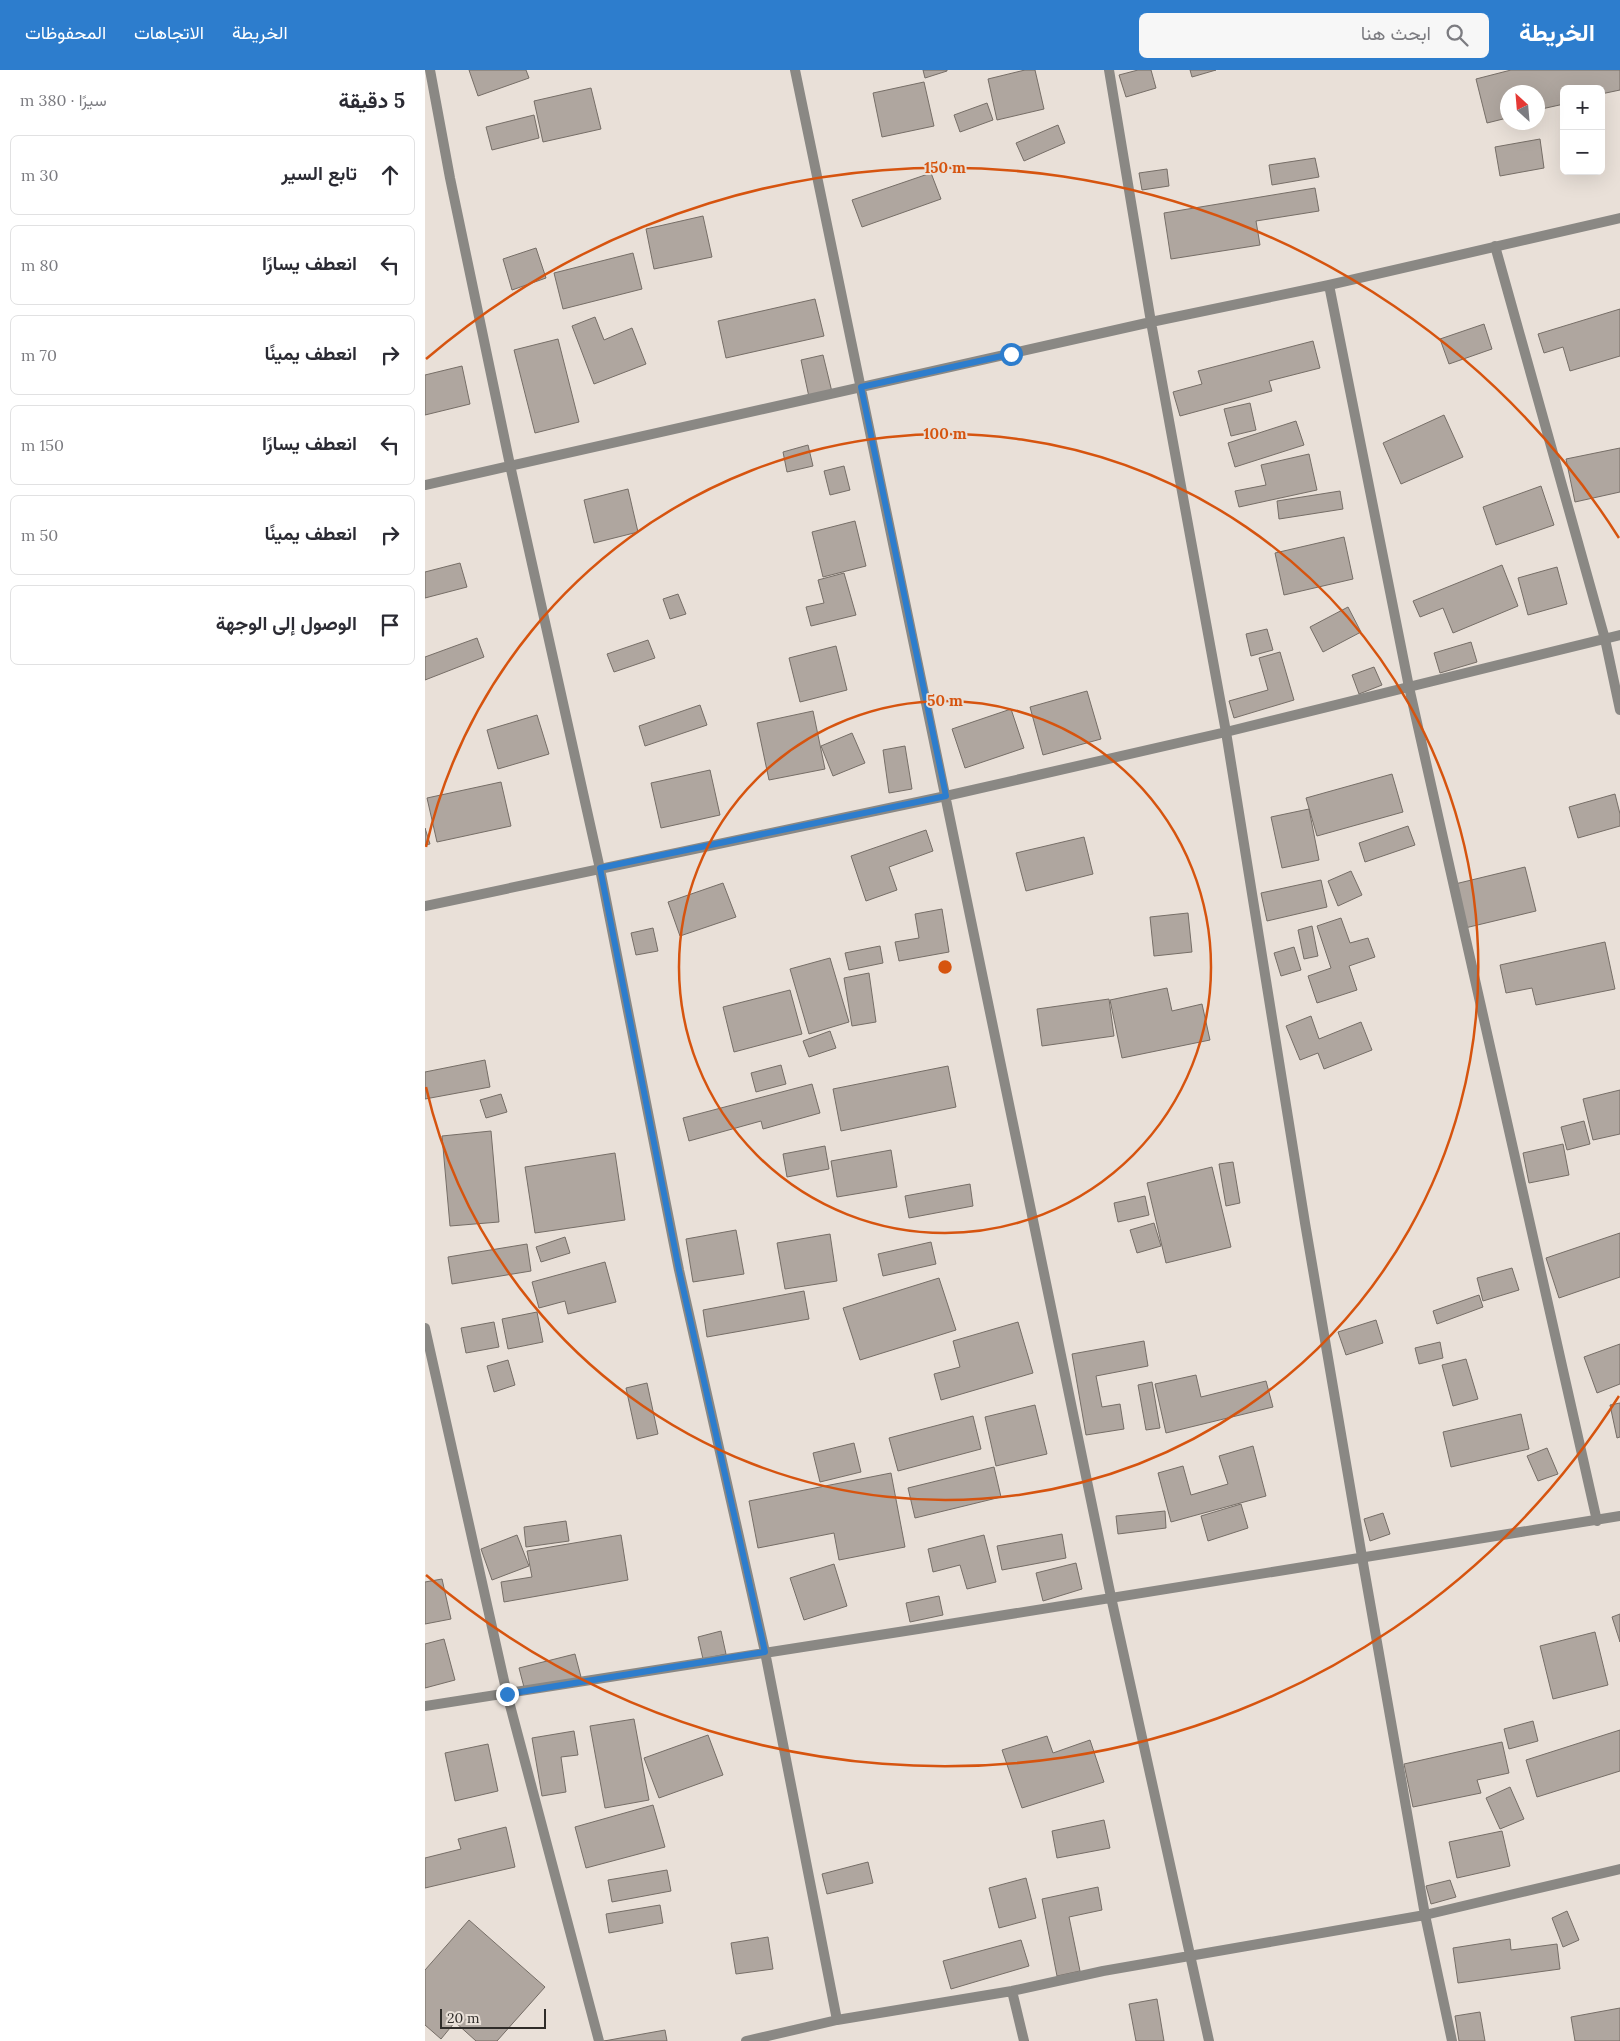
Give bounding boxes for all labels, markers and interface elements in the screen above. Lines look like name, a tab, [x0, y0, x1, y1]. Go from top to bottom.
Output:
search box	[1139, 13, 1489, 58]
text: الخريطة	[1519, 17, 1595, 48]
text: المحفوظات	[25, 21, 106, 44]
text: الاتجاهات	[134, 21, 204, 44]
text: الخريطة	[232, 21, 288, 44]
text: ابحث هنا	[1361, 21, 1431, 45]
icon: search	[1443, 21, 1471, 49]
north arrow	[1500, 85, 1545, 130]
map controls	[1560, 85, 1605, 175]
button: +	[1560, 85, 1605, 130]
text: 5 دقيقة	[339, 87, 405, 114]
text: سيرًا · 380 m	[20, 90, 107, 110]
button: −	[1560, 130, 1605, 175]
text: 150 m	[924, 158, 966, 177]
text: تابع السير	[281, 161, 357, 185]
icon: ahead	[376, 161, 404, 189]
text: 30 m	[21, 165, 58, 185]
text: انعطف يسارًا	[262, 251, 357, 275]
icon: left	[376, 251, 404, 279]
text: 80 m	[21, 255, 58, 275]
text: انعطف يمينًا	[264, 341, 357, 365]
icon: right	[376, 341, 404, 369]
route start	[1000, 343, 1023, 366]
text: 70 m	[21, 345, 57, 365]
text: 100 m	[924, 424, 967, 443]
text: انعطف يسارًا	[262, 431, 357, 455]
icon: left	[376, 431, 404, 459]
text: 150 m	[21, 435, 64, 455]
text: انعطف يمينًا	[264, 521, 357, 545]
icon: right	[376, 521, 404, 549]
text: 50 m	[21, 525, 58, 545]
text: الوصول إلى الوجهة	[216, 611, 357, 635]
icon: arrive	[376, 611, 404, 639]
text: 50 m	[927, 691, 963, 710]
centre of rings	[936, 958, 954, 976]
route end	[496, 1683, 519, 1706]
scale bar	[440, 2006, 546, 2029]
text: 20 m	[447, 2009, 479, 2027]

